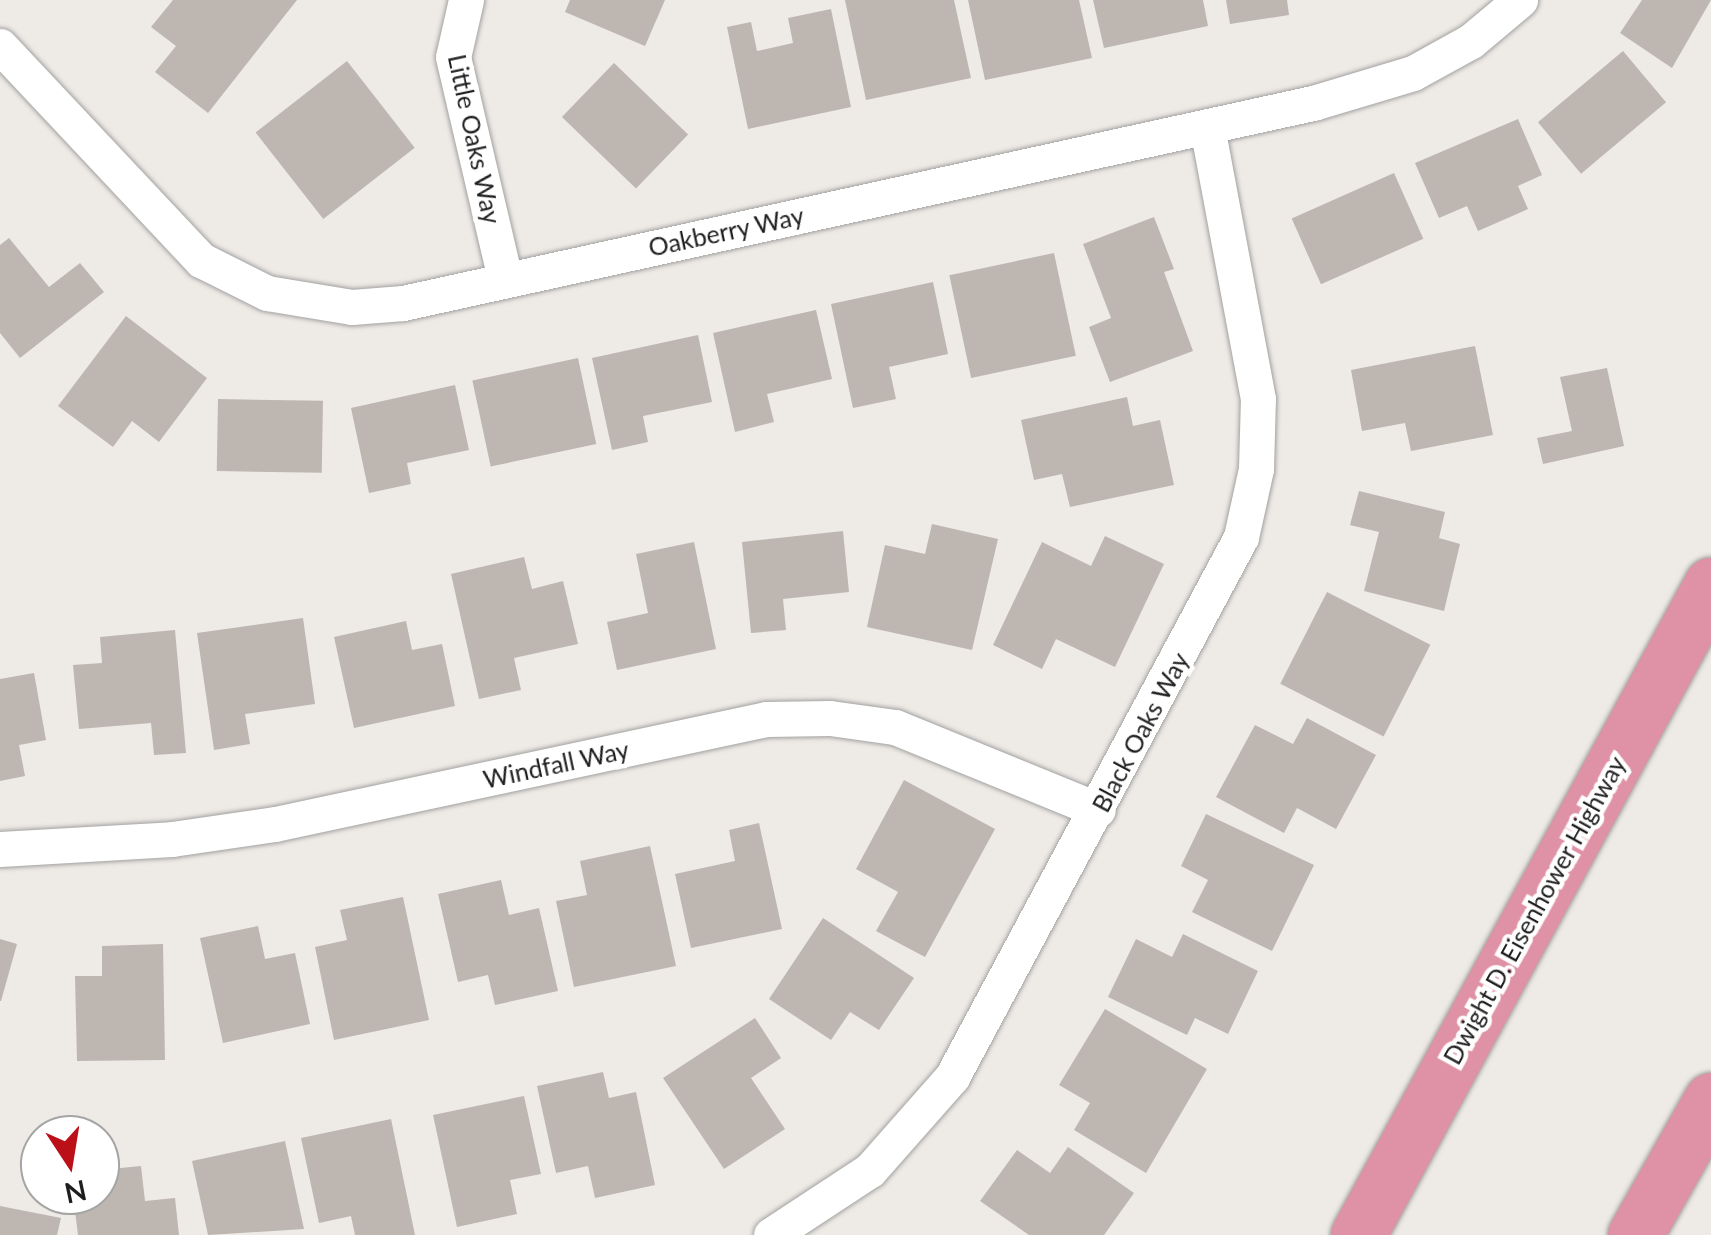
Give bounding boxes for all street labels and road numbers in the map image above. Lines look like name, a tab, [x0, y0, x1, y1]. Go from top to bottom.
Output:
street label: Little Oaks Way	[442, 51, 508, 227]
street label: Oakberry Way	[645, 200, 807, 262]
street label: Black Oaks Way	[1085, 647, 1195, 817]
street label: Windfall Way	[480, 734, 632, 794]
street label: Dwight D. Eisenhower Highway	[1436, 750, 1632, 1070]

